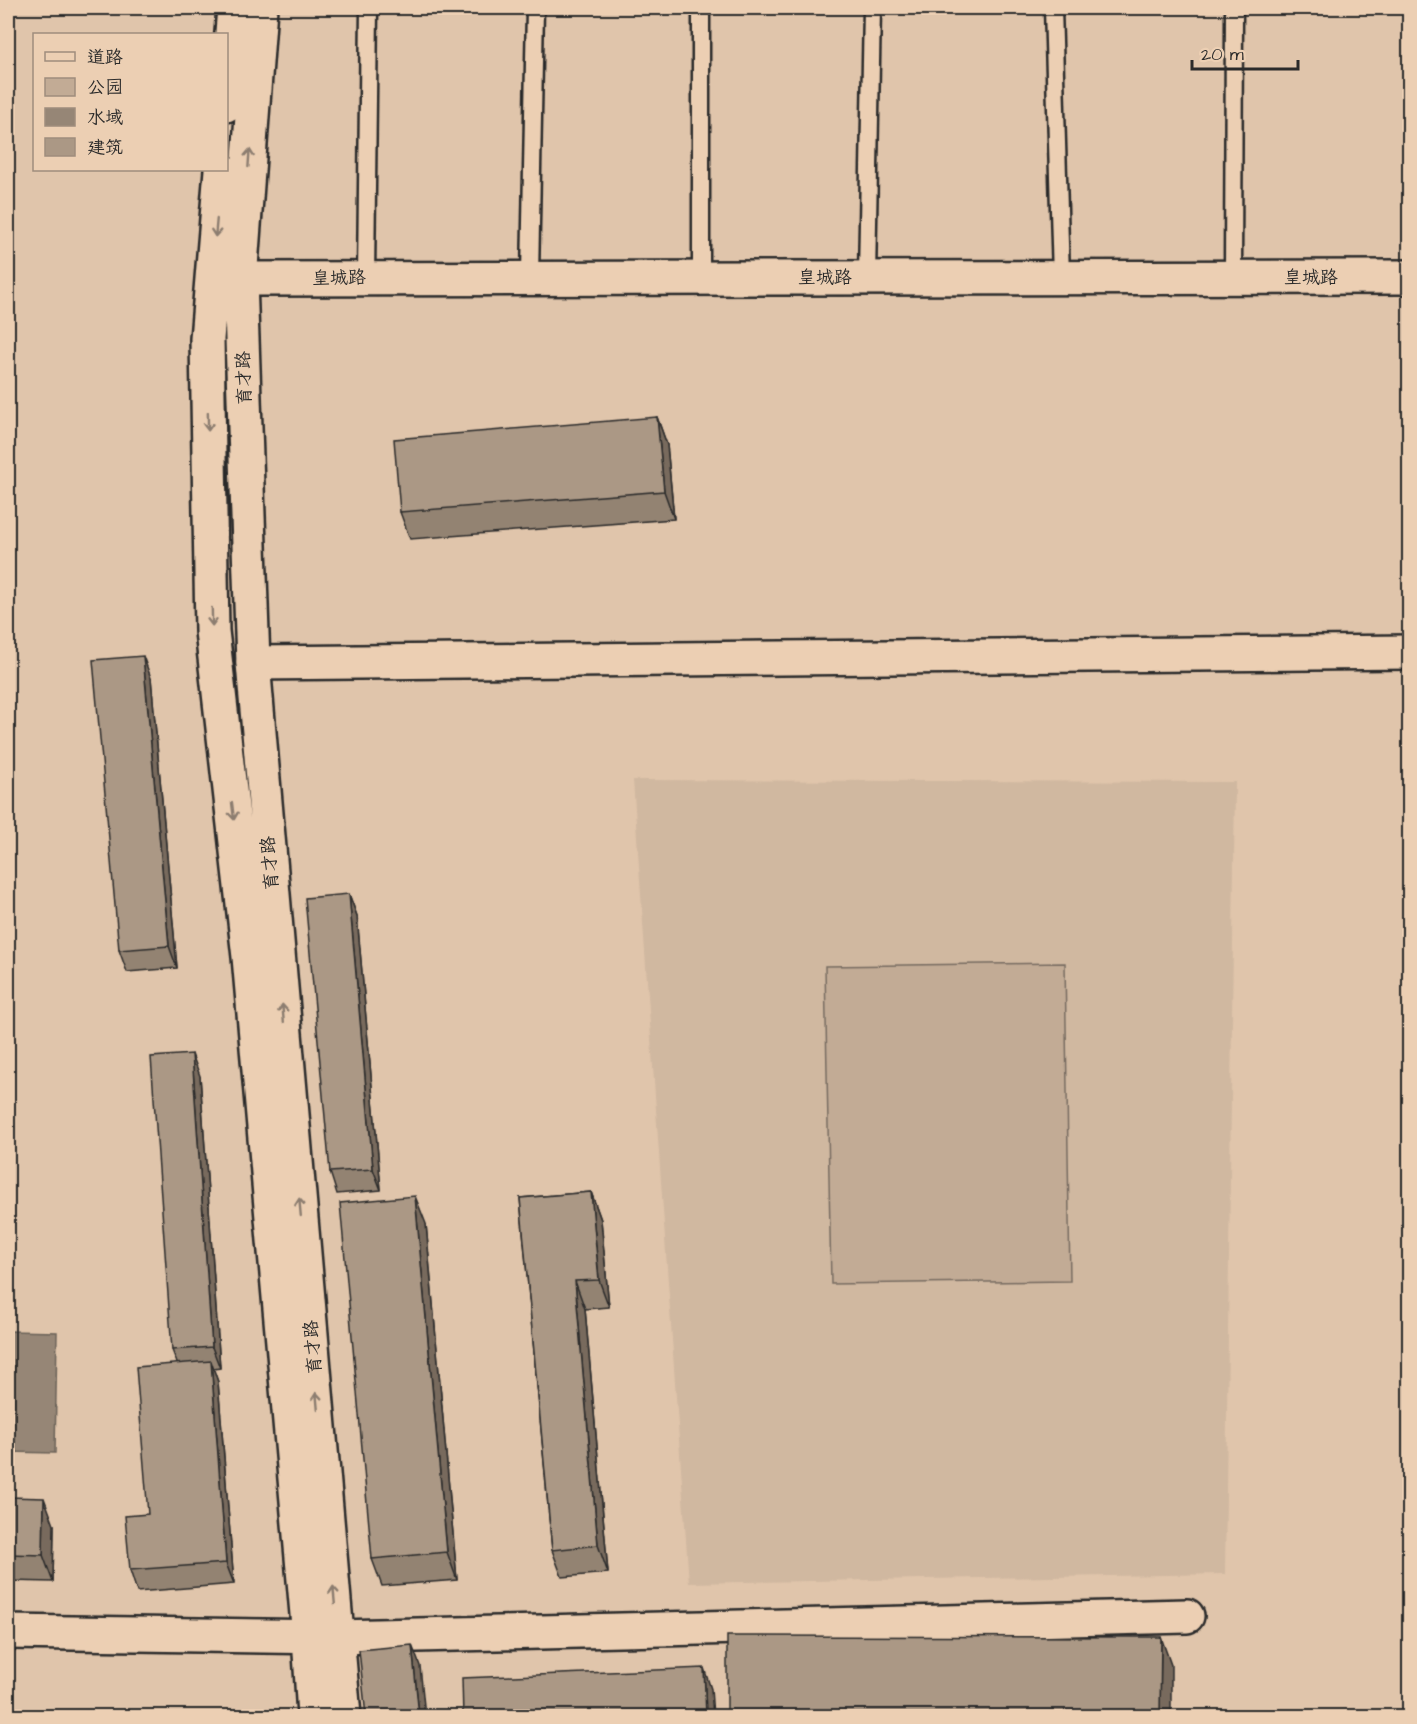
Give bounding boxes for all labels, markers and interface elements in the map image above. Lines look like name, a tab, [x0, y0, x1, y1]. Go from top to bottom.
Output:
legend	[33, 33, 228, 171]
scale bar	[1192, 33, 1298, 71]
text: 20 m	[1201, 42, 1244, 67]
text: 道路	[87, 45, 123, 70]
text: 公园	[87, 75, 123, 100]
text: 水域	[87, 105, 123, 130]
text: 建筑	[87, 135, 123, 160]
one-way arrow	[244, 149, 255, 169]
one-way arrow	[210, 217, 221, 237]
street label: 皇城路	[312, 265, 366, 291]
street label: 皇城路	[798, 265, 852, 290]
street label: 皇城路	[1284, 265, 1338, 290]
street label: 育才路	[231, 351, 257, 405]
one-way arrow	[203, 412, 214, 432]
one-way arrow	[206, 607, 218, 627]
one-way arrow	[227, 801, 238, 821]
street label: 育才路	[255, 835, 285, 891]
one-way arrow	[277, 1003, 288, 1023]
one-way arrow	[294, 1197, 305, 1217]
street label: 育才路	[298, 1319, 328, 1375]
one-way arrow	[312, 1392, 323, 1412]
one-way arrow	[329, 1586, 340, 1606]

